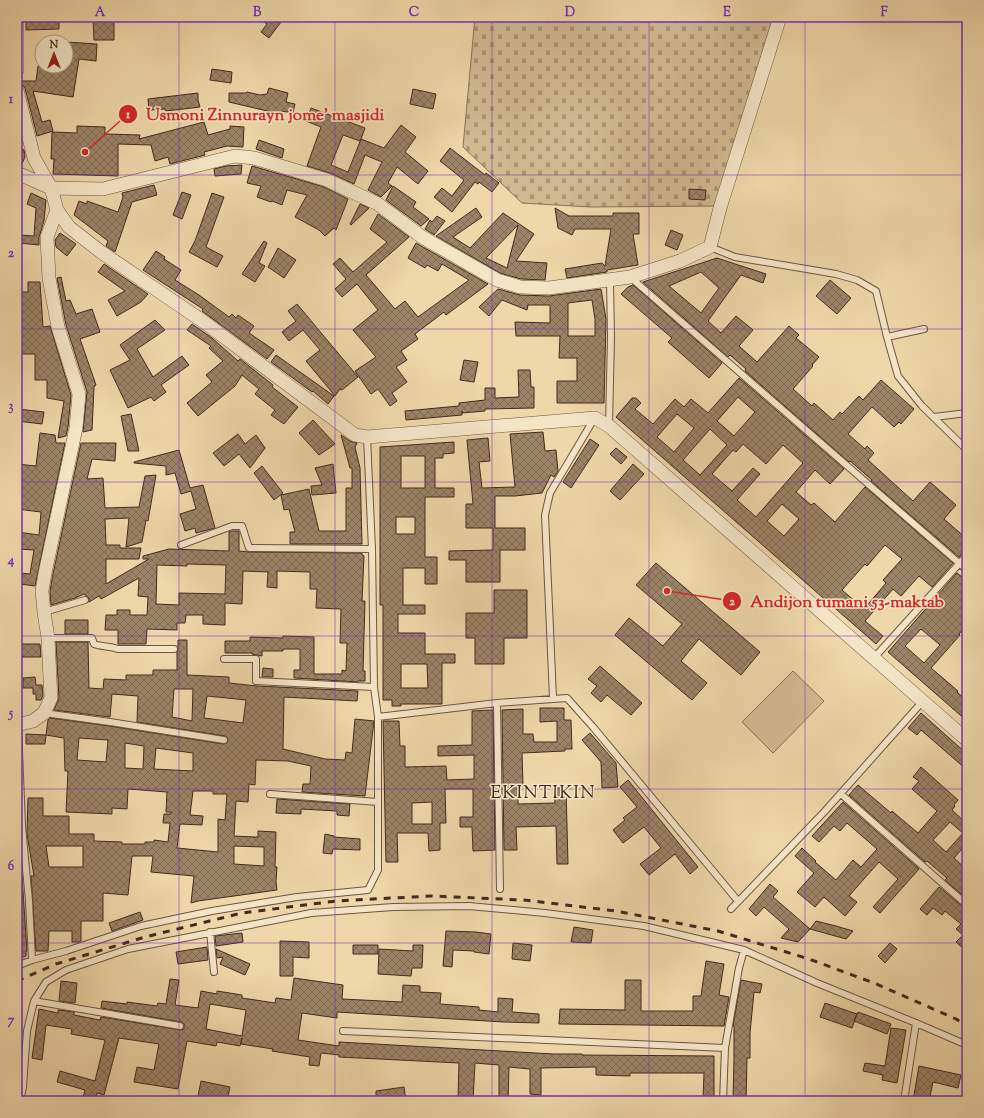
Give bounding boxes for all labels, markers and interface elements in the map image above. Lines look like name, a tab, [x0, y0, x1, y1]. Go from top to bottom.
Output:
text: A	[95, 4, 106, 22]
text: B	[253, 4, 262, 22]
text: C	[409, 4, 419, 22]
text: D	[565, 4, 575, 22]
text: E	[723, 4, 731, 22]
text: F	[880, 4, 888, 22]
north arrow	[34, 34, 74, 74]
text: N	[49, 37, 59, 53]
text: 1	[9, 91, 14, 109]
callout: Usmoni Zinnurayn jome' masjidi	[118, 100, 392, 129]
text: Usmoni Zinnurayn jome' masjidi	[146, 104, 385, 128]
text: 1	[125, 106, 131, 124]
text: 2	[8, 245, 15, 263]
text: 3	[8, 398, 14, 416]
text: 4	[7, 552, 15, 570]
callout: Andijon tumani 53-maktab	[722, 587, 952, 616]
text: Andijon tumani 53-maktab	[750, 591, 944, 615]
text: 2	[729, 593, 735, 611]
text: 5	[8, 705, 14, 723]
district label: EKINTIKIN	[490, 781, 596, 807]
text: 6	[8, 858, 15, 876]
text: 7	[8, 1012, 15, 1030]

